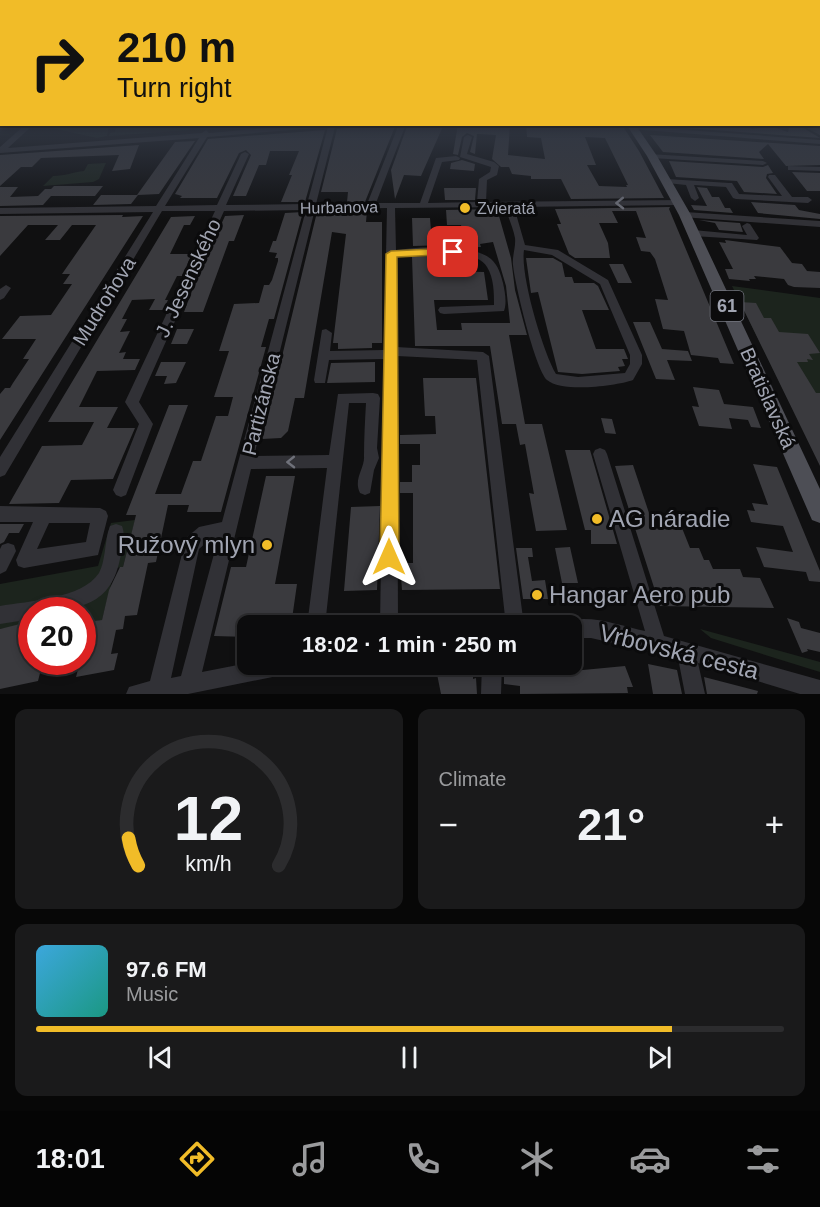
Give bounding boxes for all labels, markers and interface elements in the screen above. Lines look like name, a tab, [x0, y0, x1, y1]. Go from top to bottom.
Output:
icon: right	[18, 24, 96, 102]
text: 210 m	[117, 24, 236, 71]
text: Turn right	[117, 73, 232, 103]
one-way arrow	[615, 196, 624, 209]
street label: Hurbanova	[300, 198, 378, 217]
place label: Zvieratá	[477, 200, 535, 217]
marker: Zvieratá	[458, 201, 472, 215]
street label: J. Jesenského	[151, 215, 225, 341]
pin	[427, 226, 478, 277]
icon: arrive	[436, 235, 469, 268]
street label: Mudroňova	[68, 252, 140, 349]
road number: 61	[710, 291, 744, 321]
street label: Bratislavská	[736, 344, 800, 453]
street label: Partizánska	[238, 350, 285, 457]
one-way arrow	[286, 455, 295, 468]
place label: AG náradie	[609, 505, 730, 532]
marker: AG náradie	[590, 512, 604, 526]
position arrow	[357, 525, 421, 589]
place label: Ružový mlyn	[118, 531, 255, 558]
marker: Ružový mlyn	[260, 538, 274, 552]
place label: Hangar Aero pub	[549, 581, 730, 608]
marker: Hangar Aero pub	[530, 588, 544, 602]
speed limit sign: 20	[18, 597, 96, 675]
street label: Vrbovská cesta	[597, 619, 762, 685]
text: 18:02 · 1 min · 250 m	[302, 632, 517, 657]
text: Climate	[439, 768, 506, 790]
text: 12	[174, 784, 243, 853]
text: 21°	[577, 799, 645, 850]
text: −	[439, 806, 458, 843]
text: +	[765, 806, 784, 843]
text: km/h	[186, 852, 232, 876]
text: 97.6 FM	[126, 957, 207, 982]
text: Music	[126, 983, 178, 1005]
icon: previous	[144, 1041, 177, 1074]
icon: pause	[393, 1041, 426, 1074]
icon: next	[643, 1041, 676, 1074]
icon: directions	[176, 1138, 218, 1180]
icon: music	[289, 1138, 331, 1180]
icon: phone	[402, 1138, 444, 1180]
icon: climate	[516, 1138, 558, 1180]
icon: car	[629, 1138, 671, 1180]
icon: filters	[742, 1138, 784, 1180]
text: 18:01	[36, 1144, 105, 1174]

